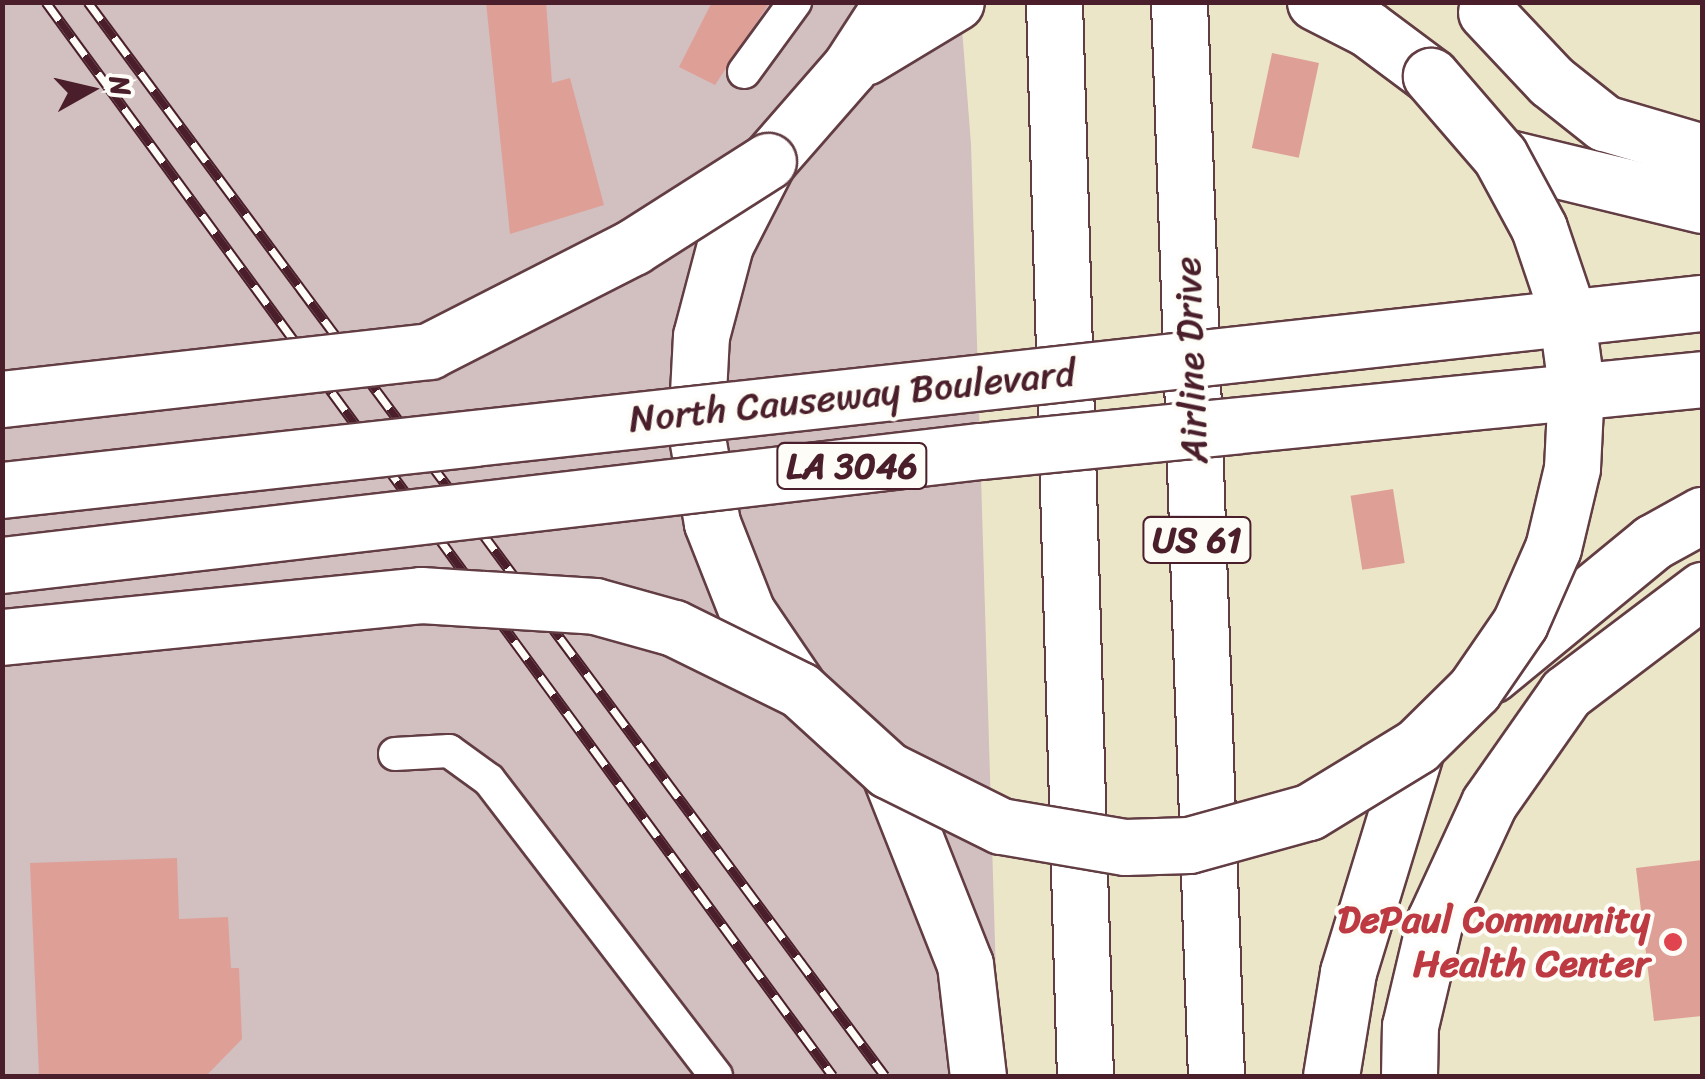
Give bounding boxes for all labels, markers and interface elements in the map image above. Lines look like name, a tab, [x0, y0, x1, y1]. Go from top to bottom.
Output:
north arrow	[40, 40, 140, 140]
text: N	[95, 73, 146, 99]
street label: Airline Drive	[1165, 256, 1217, 464]
street label: North Causeway Boulevard	[628, 350, 1076, 442]
road number: LA 3046	[774, 436, 930, 496]
road number: US 61	[1142, 510, 1252, 570]
place label: DePaul Community Health Center	[1336, 897, 1650, 986]
marker: DePaul Community Health Center	[1660, 929, 1686, 955]

